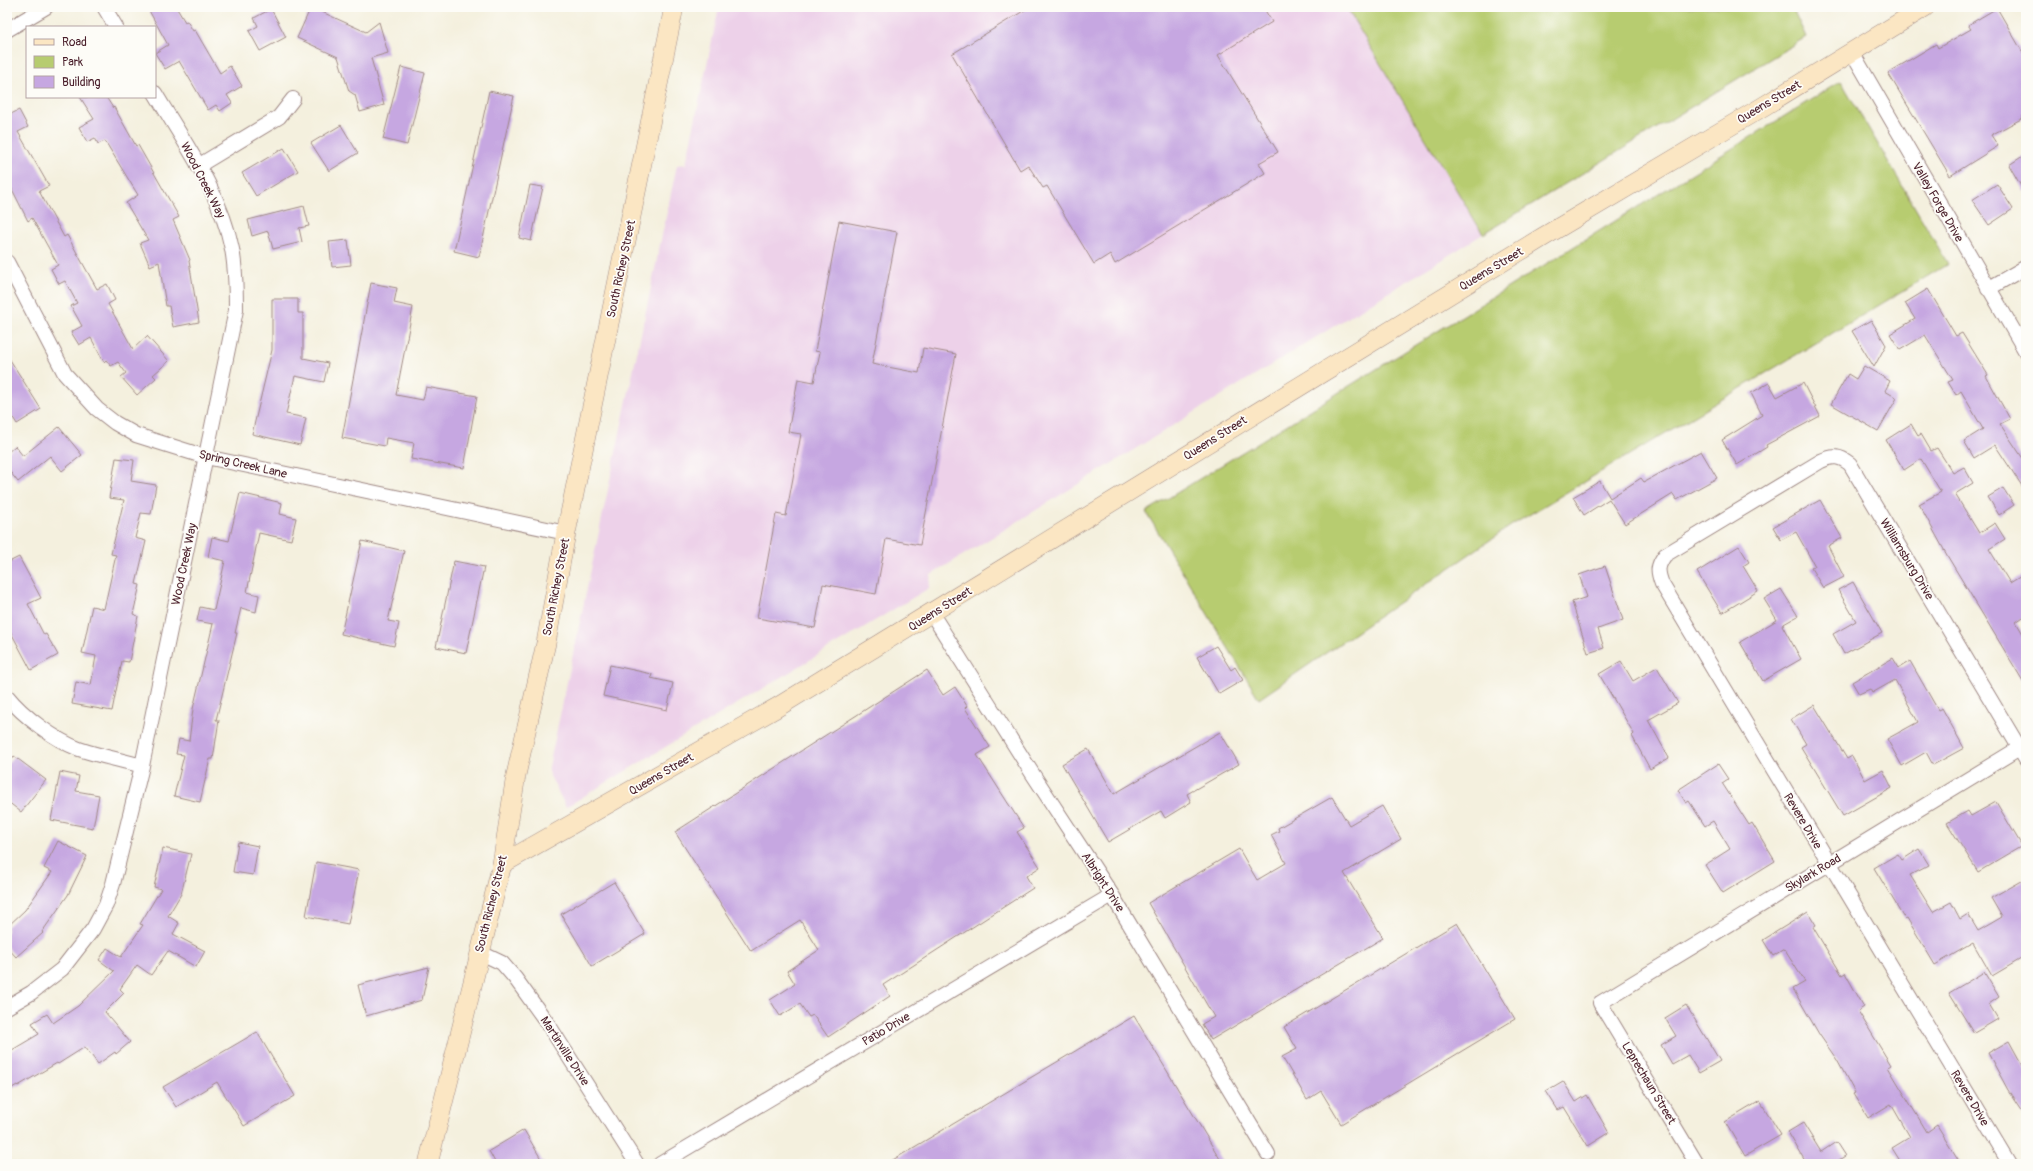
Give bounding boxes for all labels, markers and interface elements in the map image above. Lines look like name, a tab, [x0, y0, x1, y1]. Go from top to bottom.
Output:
legend	[26, 26, 156, 98]
text: Road	[62, 35, 87, 50]
text: Park	[62, 55, 83, 70]
text: Building	[62, 75, 101, 90]
street label: Queens Street	[1735, 77, 1804, 127]
street label: Wood Creek Way	[177, 140, 228, 221]
street label: Valley Forge Drive	[1909, 160, 1967, 245]
street label: South Richey Street	[604, 219, 639, 319]
street label: Queens Street	[1457, 244, 1526, 294]
street label: Queens Street	[1181, 413, 1250, 464]
street label: Spring Creek Lane	[197, 447, 288, 482]
street label: Williamsburg Drive	[1876, 516, 1937, 603]
street label: Wood Creek Way	[168, 522, 201, 606]
street label: South Richey Street	[540, 537, 573, 637]
street label: Queens Street	[906, 584, 975, 635]
street label: Queens Street	[626, 750, 696, 799]
street label: Revere Drive	[1780, 791, 1825, 852]
street label: Albright Drive	[1078, 850, 1127, 915]
street label: Skylark Road	[1783, 851, 1844, 896]
street label: South Richey Street	[472, 854, 511, 954]
street label: Patio Drive	[860, 1009, 913, 1050]
street label: Martinville Drive	[537, 1014, 593, 1089]
street label: Leprechaun Street	[1618, 1039, 1679, 1127]
street label: Revere Drive	[1947, 1068, 1992, 1129]

